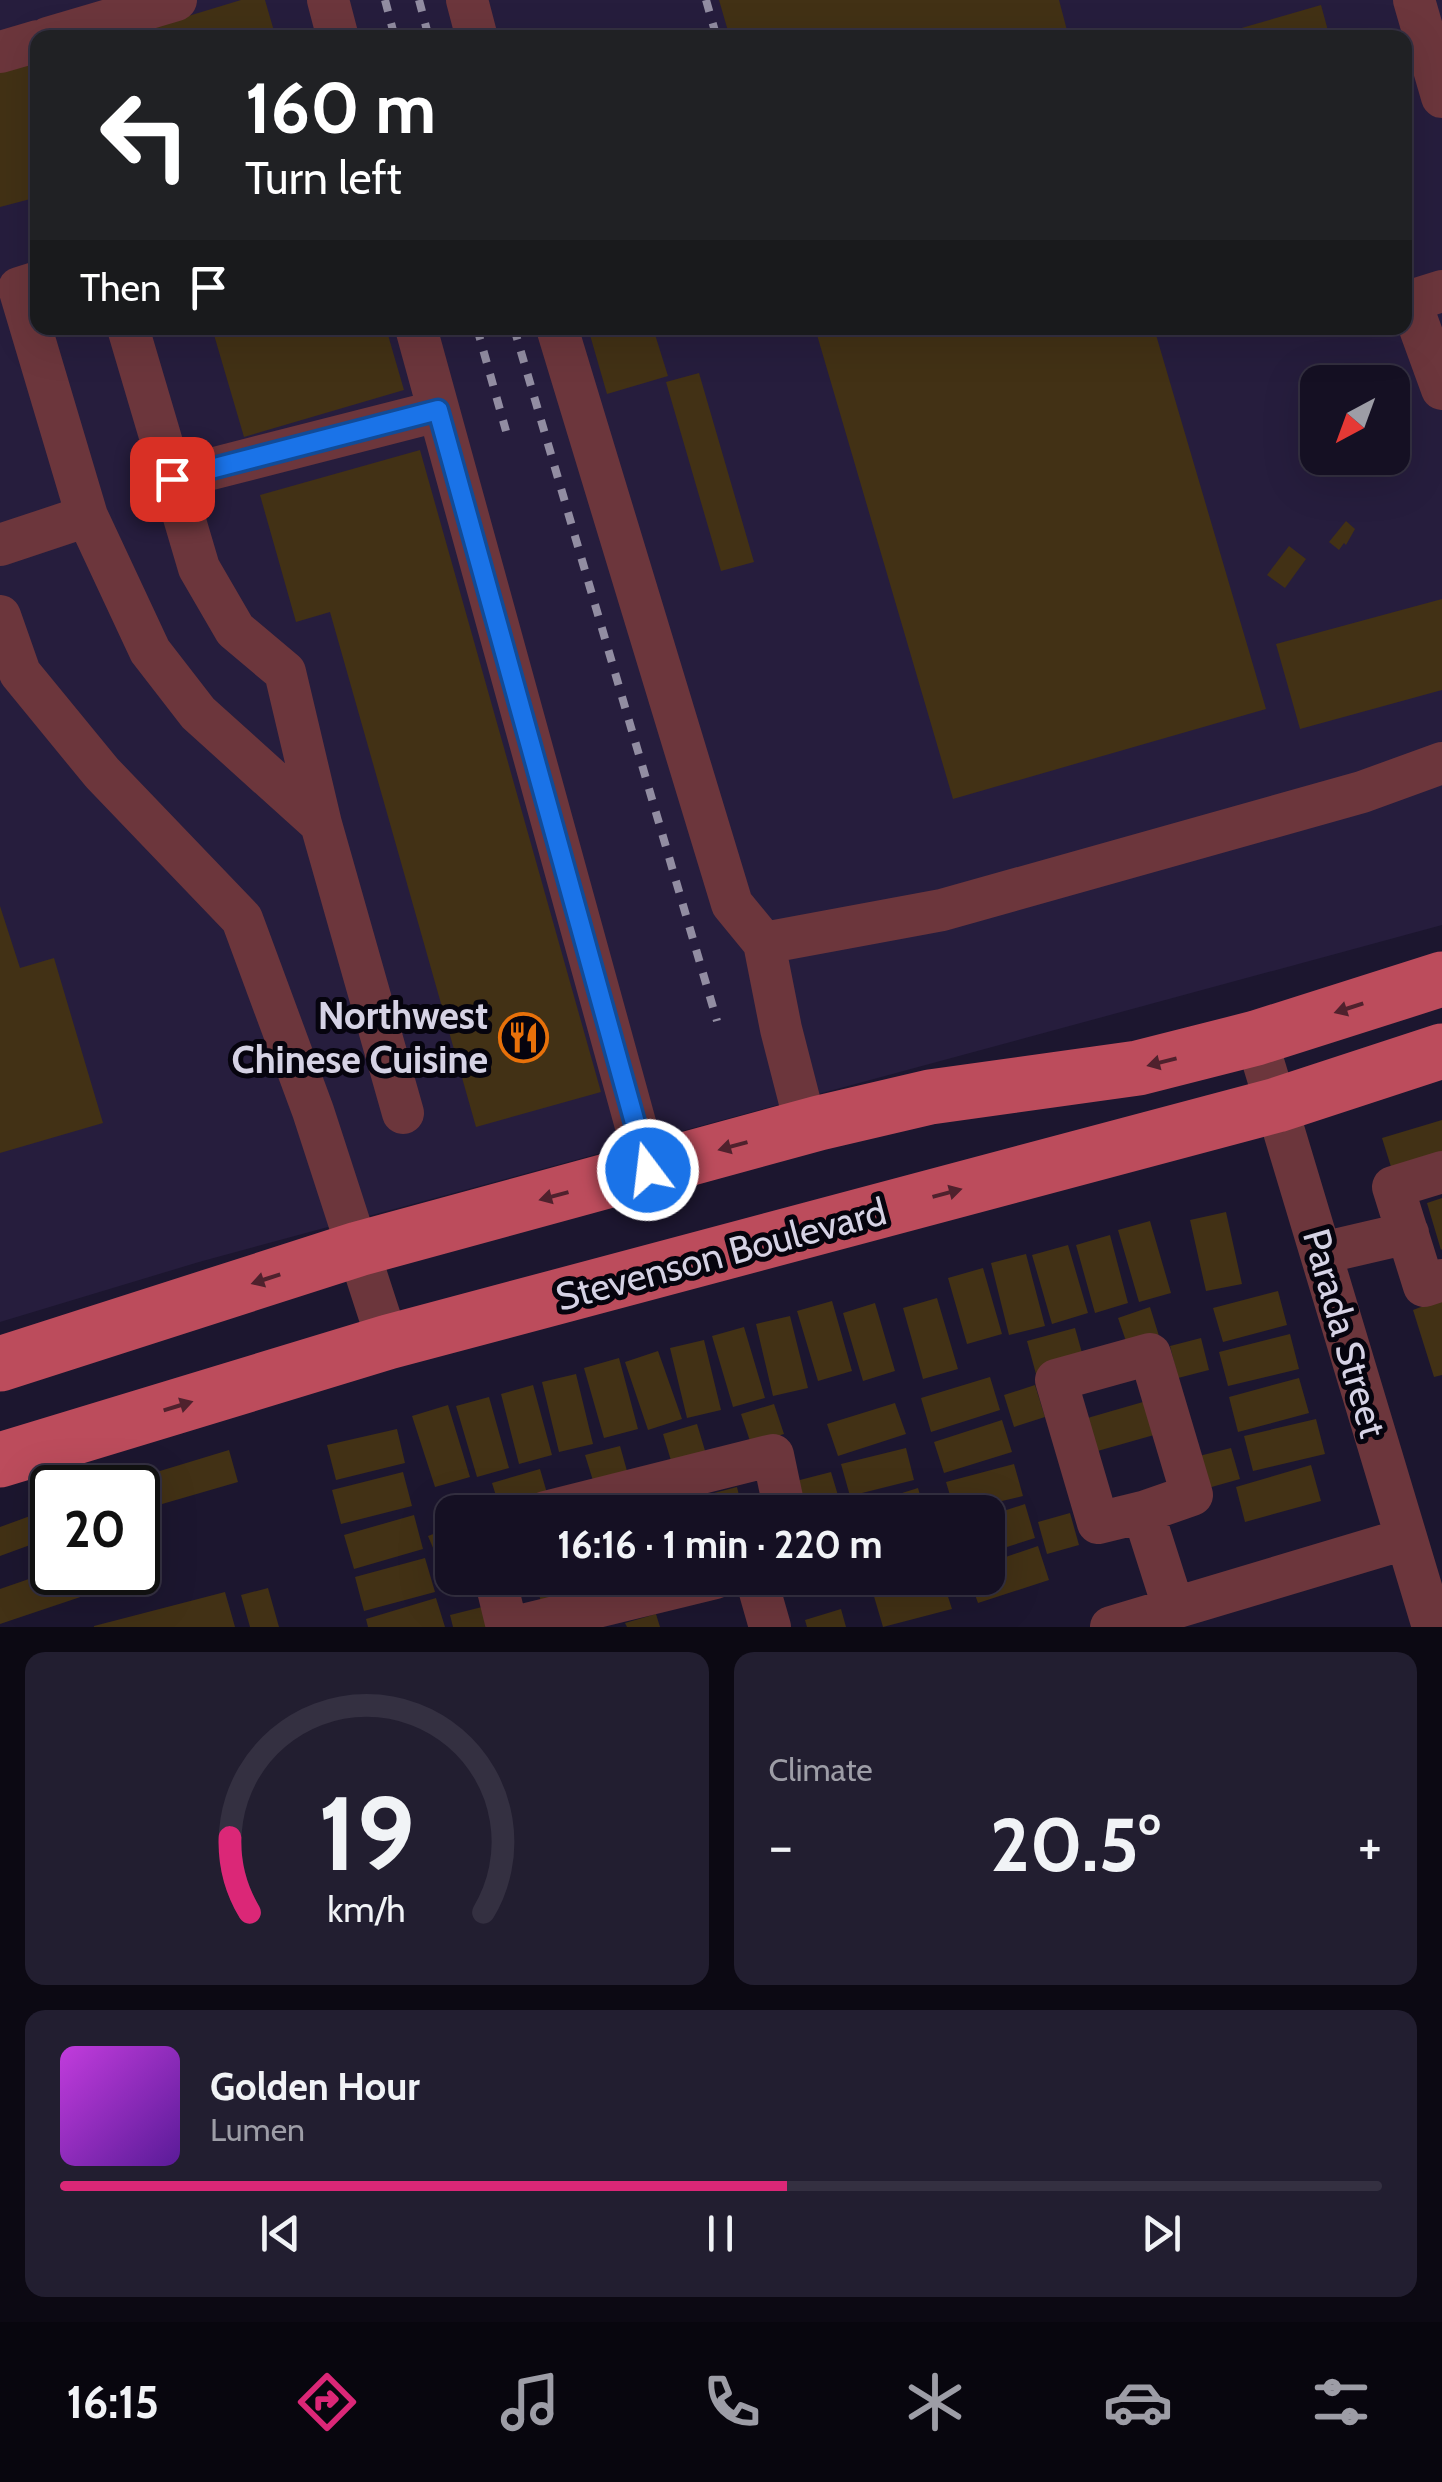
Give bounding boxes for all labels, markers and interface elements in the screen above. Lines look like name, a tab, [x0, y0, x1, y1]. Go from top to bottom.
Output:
text: 160 m	[245, 65, 436, 151]
icon: left	[80, 70, 210, 200]
text: Turn left	[245, 151, 402, 205]
icon: arrive	[181, 260, 236, 315]
text: Then	[80, 264, 161, 311]
north arrow	[1300, 365, 1410, 475]
map controls	[1300, 365, 1410, 475]
pin	[130, 437, 215, 522]
icon: arrive	[145, 452, 200, 507]
place label: Northwest Chinese Cuisine	[231, 992, 488, 1083]
one-way arrow	[1334, 1002, 1364, 1017]
restaurant icon: Northwest Chinese Cuisine	[497, 1011, 549, 1063]
one-way arrow	[1146, 1055, 1177, 1070]
position arrow	[596, 1118, 700, 1222]
one-way arrow	[717, 1139, 748, 1154]
one-way arrow	[932, 1185, 963, 1200]
street label: Stevenson Boulevard	[551, 1187, 891, 1321]
one-way arrow	[538, 1188, 569, 1204]
street label: Parada Street	[1293, 1223, 1397, 1443]
one-way arrow	[250, 1272, 280, 1287]
one-way arrow	[164, 1398, 194, 1413]
speed limit sign: 20	[30, 1465, 160, 1595]
text: 16:16 · 1 min · 220 m	[557, 1521, 883, 1568]
text: Climate	[769, 1750, 873, 1789]
text: 19	[318, 1770, 415, 1896]
text: 20.5°	[990, 1799, 1160, 1890]
text: −	[769, 1812, 793, 1879]
text: +	[1358, 1812, 1382, 1879]
text: km/h	[328, 1888, 406, 1931]
text: Golden Hour	[210, 2063, 420, 2110]
text: Lumen	[210, 2110, 305, 2149]
icon: previous	[253, 2206, 308, 2261]
icon: pause	[693, 2206, 748, 2261]
icon: next	[1134, 2206, 1189, 2261]
icon: directions	[292, 2367, 362, 2437]
icon: music	[495, 2367, 565, 2437]
icon: phone	[697, 2367, 767, 2437]
icon: climate	[900, 2367, 970, 2437]
icon: car	[1103, 2367, 1173, 2437]
icon: filters	[1306, 2367, 1376, 2437]
text: 16:15	[66, 2375, 159, 2429]

